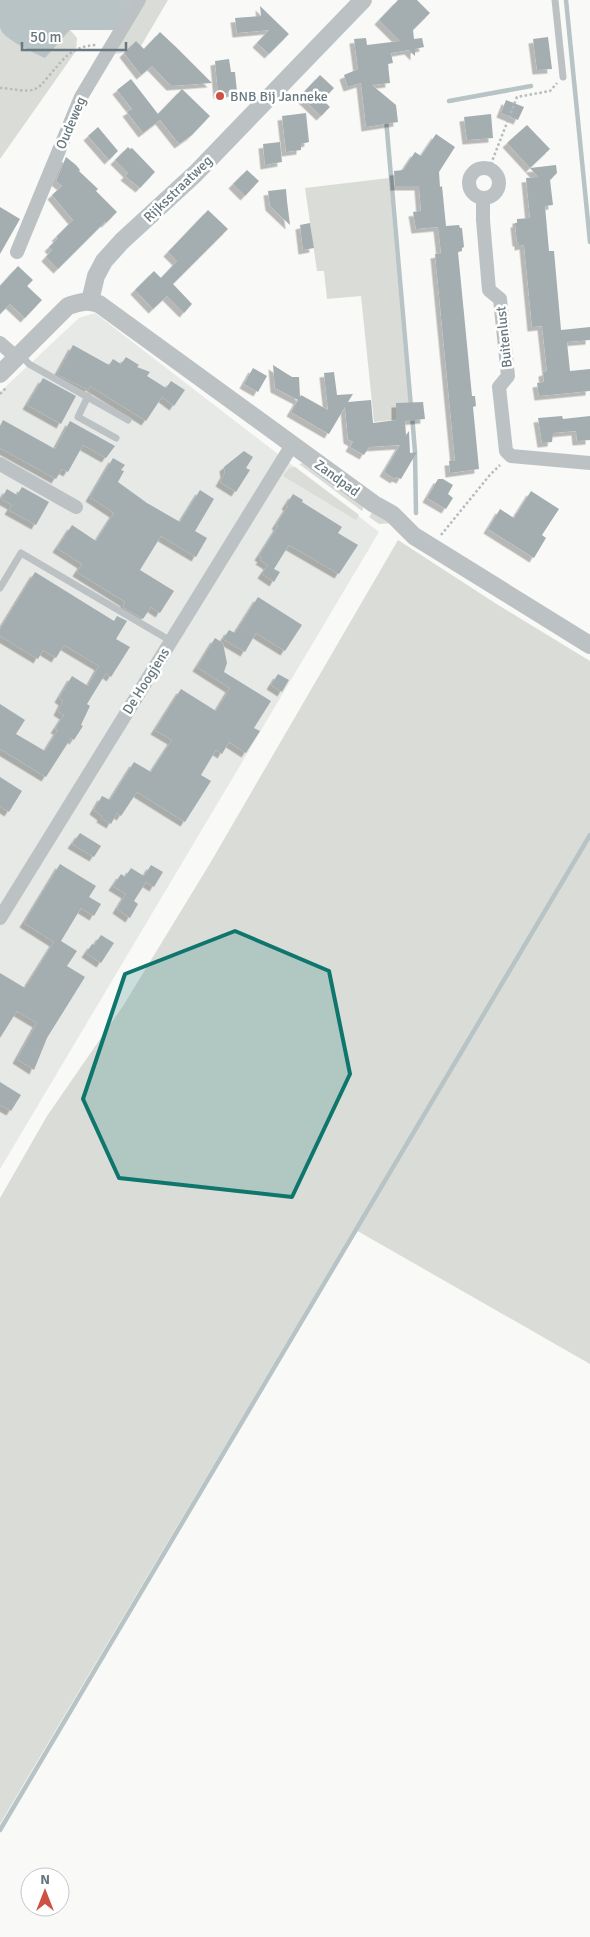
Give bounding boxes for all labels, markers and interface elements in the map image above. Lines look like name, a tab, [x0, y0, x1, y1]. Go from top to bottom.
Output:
scale bar	[22, 20, 126, 52]
text: 50 m	[30, 28, 61, 46]
place label: BNB Bij Janneke	[230, 88, 328, 105]
marker: BNB Bij Janneke	[214, 90, 226, 102]
street label: Oudeweg	[52, 94, 90, 152]
street label: Rijksstraatweg	[140, 152, 216, 226]
street label: Buitenlust	[492, 305, 516, 369]
street label: Zandpad	[311, 456, 363, 500]
street label: De Hoogjens	[119, 645, 173, 717]
north arrow	[20, 1867, 70, 1917]
text: N	[40, 1871, 50, 1888]

